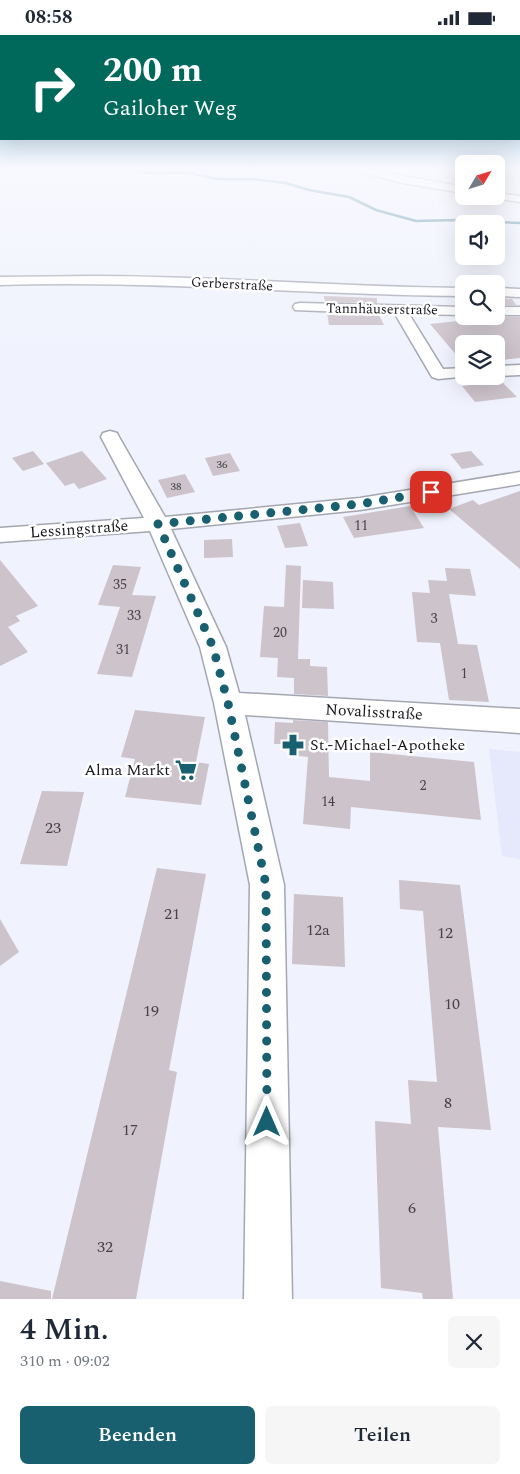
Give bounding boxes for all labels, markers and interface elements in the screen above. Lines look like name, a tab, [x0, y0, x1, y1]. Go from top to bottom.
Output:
text: 08:58	[25, 3, 73, 32]
text: 200 m	[103, 44, 202, 97]
icon: right	[20, 55, 85, 120]
text: Gailoher Weg	[103, 92, 237, 125]
north arrow	[455, 155, 505, 205]
map controls	[455, 155, 505, 385]
button: sound	[455, 215, 505, 265]
street label: Gerberstraße	[190, 271, 274, 297]
button: search	[455, 275, 505, 325]
street label: Tannhäuserstraße	[326, 298, 438, 320]
button: layers	[455, 335, 505, 385]
house number: 36	[217, 456, 228, 473]
pin	[410, 471, 452, 513]
house number: 38	[171, 478, 182, 495]
icon: arrive	[417, 478, 445, 506]
street label: Lessingstraße	[29, 514, 129, 544]
house number: 11	[354, 515, 368, 536]
house number: 35	[113, 574, 127, 595]
house number: 33	[127, 605, 141, 626]
house number: 3	[431, 608, 438, 629]
house number: 20	[273, 622, 287, 643]
house number: 31	[116, 639, 130, 660]
house number: 1	[461, 663, 468, 684]
street label: Novalisstraße	[325, 697, 423, 727]
pharmacy icon: St.-Michael-Apotheke	[280, 732, 306, 758]
place label: St.-Michael-Apotheke	[310, 733, 465, 757]
supermarket icon: Alma Markt	[173, 757, 199, 783]
place label: Alma Markt	[84, 758, 170, 782]
house number: 2	[420, 775, 427, 796]
house number: 14	[321, 791, 335, 812]
house number: 23	[45, 816, 61, 840]
house number: 21	[164, 902, 180, 926]
house number: 12a	[306, 918, 330, 942]
house number: 12	[437, 921, 453, 945]
house number: 10	[444, 992, 460, 1016]
house number: 19	[143, 999, 159, 1023]
house number: 8	[444, 1091, 452, 1115]
position arrow	[240, 1095, 292, 1147]
house number: 17	[122, 1118, 138, 1142]
house number: 6	[408, 1196, 416, 1220]
house number: 32	[97, 1235, 113, 1259]
text: 4 Min.	[20, 1307, 109, 1353]
button: close	[448, 1316, 500, 1368]
text: 310 m · 09:02	[20, 1349, 110, 1373]
button: Beenden	[20, 1406, 255, 1464]
button: Teilen	[265, 1406, 500, 1464]

